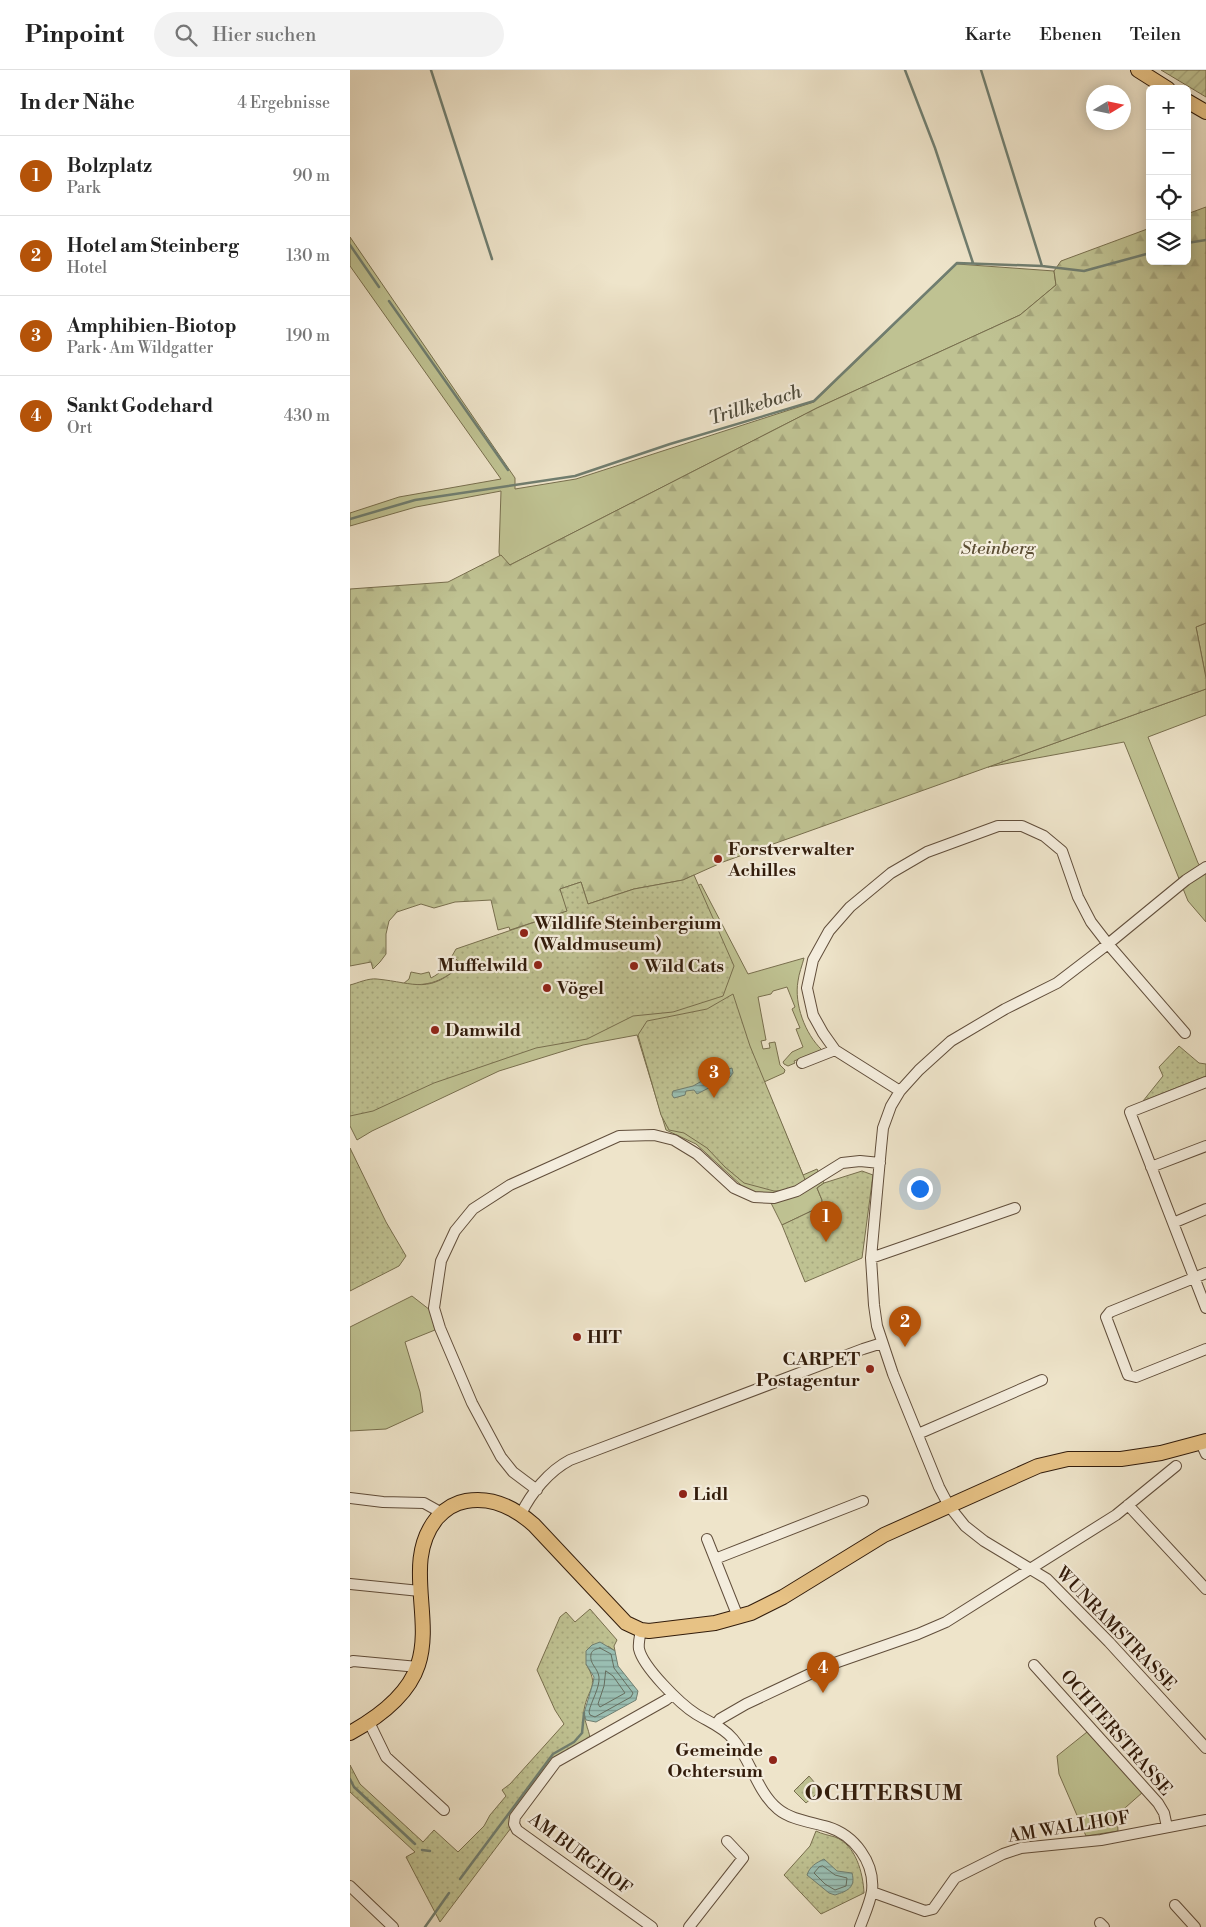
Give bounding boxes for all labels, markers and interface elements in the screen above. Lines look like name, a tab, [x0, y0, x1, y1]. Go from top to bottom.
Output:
search box	[154, 12, 504, 57]
text: Pinpoint	[25, 20, 124, 50]
icon: search	[172, 21, 200, 49]
text: Hier suchen	[212, 23, 316, 47]
text: Karte	[965, 23, 1011, 46]
text: Ebenen	[1039, 23, 1102, 46]
text: Teilen	[1130, 23, 1181, 46]
north arrow	[1086, 85, 1131, 130]
map controls	[1146, 85, 1191, 265]
button: +	[1146, 85, 1191, 130]
text: In der Nähe	[20, 90, 135, 116]
text: 4 Ergebnisse	[237, 93, 330, 113]
button: −	[1146, 130, 1191, 175]
text: Bolzplatz	[67, 154, 152, 178]
text: 1	[32, 166, 40, 186]
text: 90 m	[292, 166, 330, 186]
button: locate	[1146, 175, 1191, 220]
text: Park	[67, 178, 100, 198]
button: layers	[1146, 220, 1191, 265]
text: Hotel am Steinberg	[67, 234, 239, 258]
text: 2	[31, 246, 41, 266]
text: 130 m	[286, 246, 330, 266]
text: Hotel	[67, 258, 107, 278]
text: Amphibien-Biotop	[67, 314, 236, 338]
text: 3	[31, 326, 41, 346]
text: 190 m	[286, 326, 330, 346]
text: Park · Am Wildgatter	[67, 338, 213, 358]
water label: Trillkebach	[706, 379, 805, 430]
text: Sankt Godehard	[67, 394, 213, 418]
text: 4	[31, 406, 41, 426]
text: 430 m	[284, 406, 330, 426]
text: Ort	[67, 418, 93, 438]
park label: Steinberg	[961, 537, 1036, 560]
place label: Forstverwalter Achilles	[727, 838, 855, 882]
marker: Forstverwalter Achilles	[712, 853, 724, 865]
place label: Wildlife Steinbergium (Waldmuseum)	[533, 912, 722, 956]
marker: Wildlife Steinbergium (Waldmuseum)	[518, 927, 530, 939]
place label: Muffelwild	[438, 954, 528, 977]
place label: Wild Cats	[643, 955, 724, 978]
marker: Muffelwild	[532, 959, 544, 971]
marker: Wild Cats	[628, 960, 640, 972]
place label: Vögel	[556, 977, 604, 1000]
marker: Vögel	[541, 982, 553, 994]
place label: Damwild	[445, 1019, 521, 1042]
marker: Damwild	[429, 1024, 441, 1036]
pin: 3	[698, 1057, 730, 1098]
your location	[907, 1176, 933, 1202]
pin: 1	[810, 1201, 842, 1242]
pin: 2	[889, 1306, 921, 1347]
place label: HIT	[587, 1326, 622, 1349]
marker: HIT	[571, 1331, 583, 1343]
place label: CARPET Postagentur	[756, 1348, 860, 1392]
marker: CARPET Postagentur	[864, 1363, 876, 1375]
place label: Lidl	[693, 1483, 728, 1506]
marker: Lidl	[677, 1488, 689, 1500]
street label: WUNRAMSTRASSE	[1050, 1561, 1181, 1696]
pin: 4	[807, 1652, 839, 1693]
street label: OCHTERSTRASSE	[1055, 1665, 1177, 1801]
place label: Gemeinde Ochtersum	[668, 1739, 764, 1783]
marker: Gemeinde Ochtersum	[767, 1754, 779, 1766]
district label: OCHTERSUM	[805, 1780, 963, 1807]
street label: AM WALLHOF	[1005, 1806, 1132, 1848]
street label: AM BURGHOF	[523, 1807, 636, 1900]

